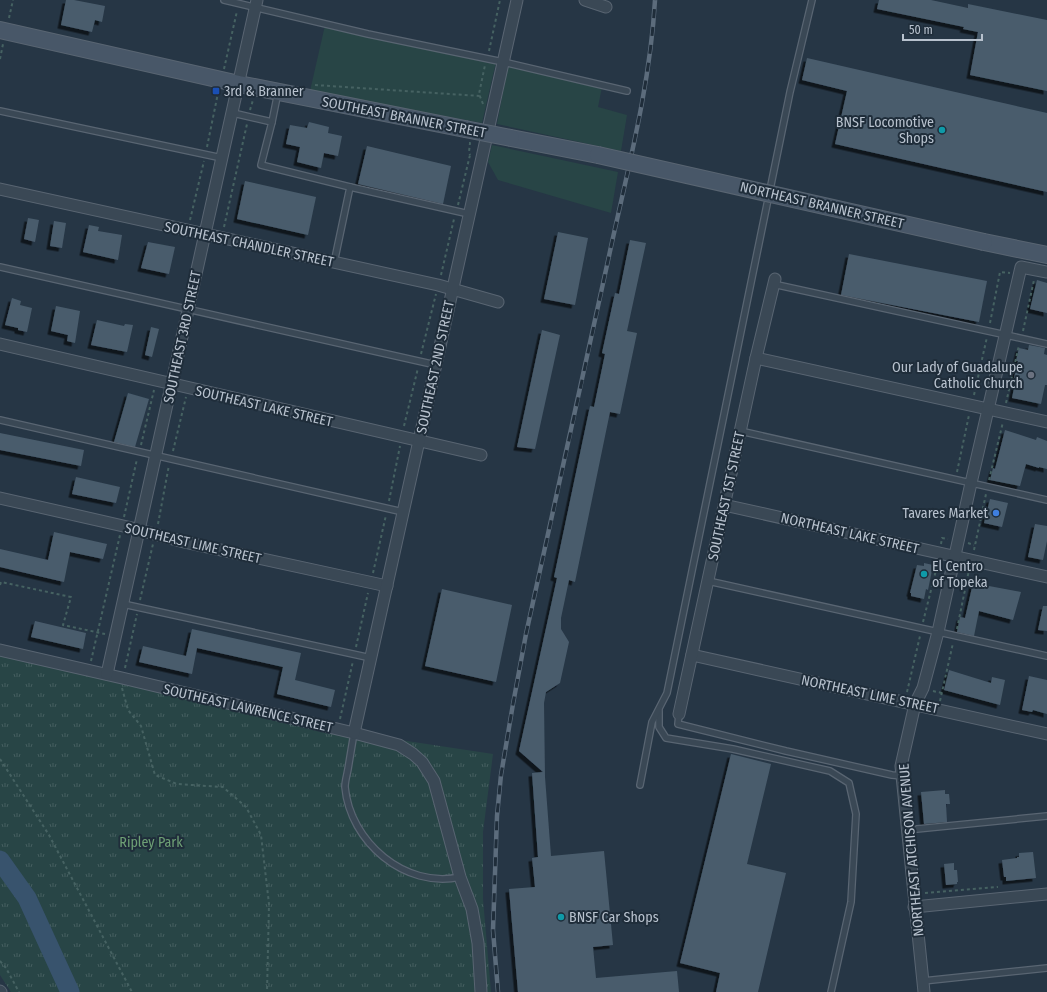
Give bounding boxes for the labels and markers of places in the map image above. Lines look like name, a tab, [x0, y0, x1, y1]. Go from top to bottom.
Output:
place label: 3rd & Branner	[224, 83, 304, 100]
marker: 3rd & Branner	[211, 86, 221, 96]
place label: BNSF Locomotive Shops	[836, 114, 934, 147]
marker: BNSF Locomotive Shops	[937, 125, 947, 135]
place label: Our Lady of Guadalupe Catholic Church	[892, 359, 1023, 392]
marker: Our Lady of Guadalupe Catholic Church	[1026, 370, 1036, 380]
place label: Tavares Market	[902, 505, 988, 522]
marker: Tavares Market	[991, 508, 1001, 518]
place label: El Centro of Topeka	[932, 558, 988, 591]
marker: El Centro of Topeka	[919, 569, 929, 579]
place label: BNSF Car Shops	[569, 909, 659, 926]
marker: BNSF Car Shops	[556, 912, 566, 922]

